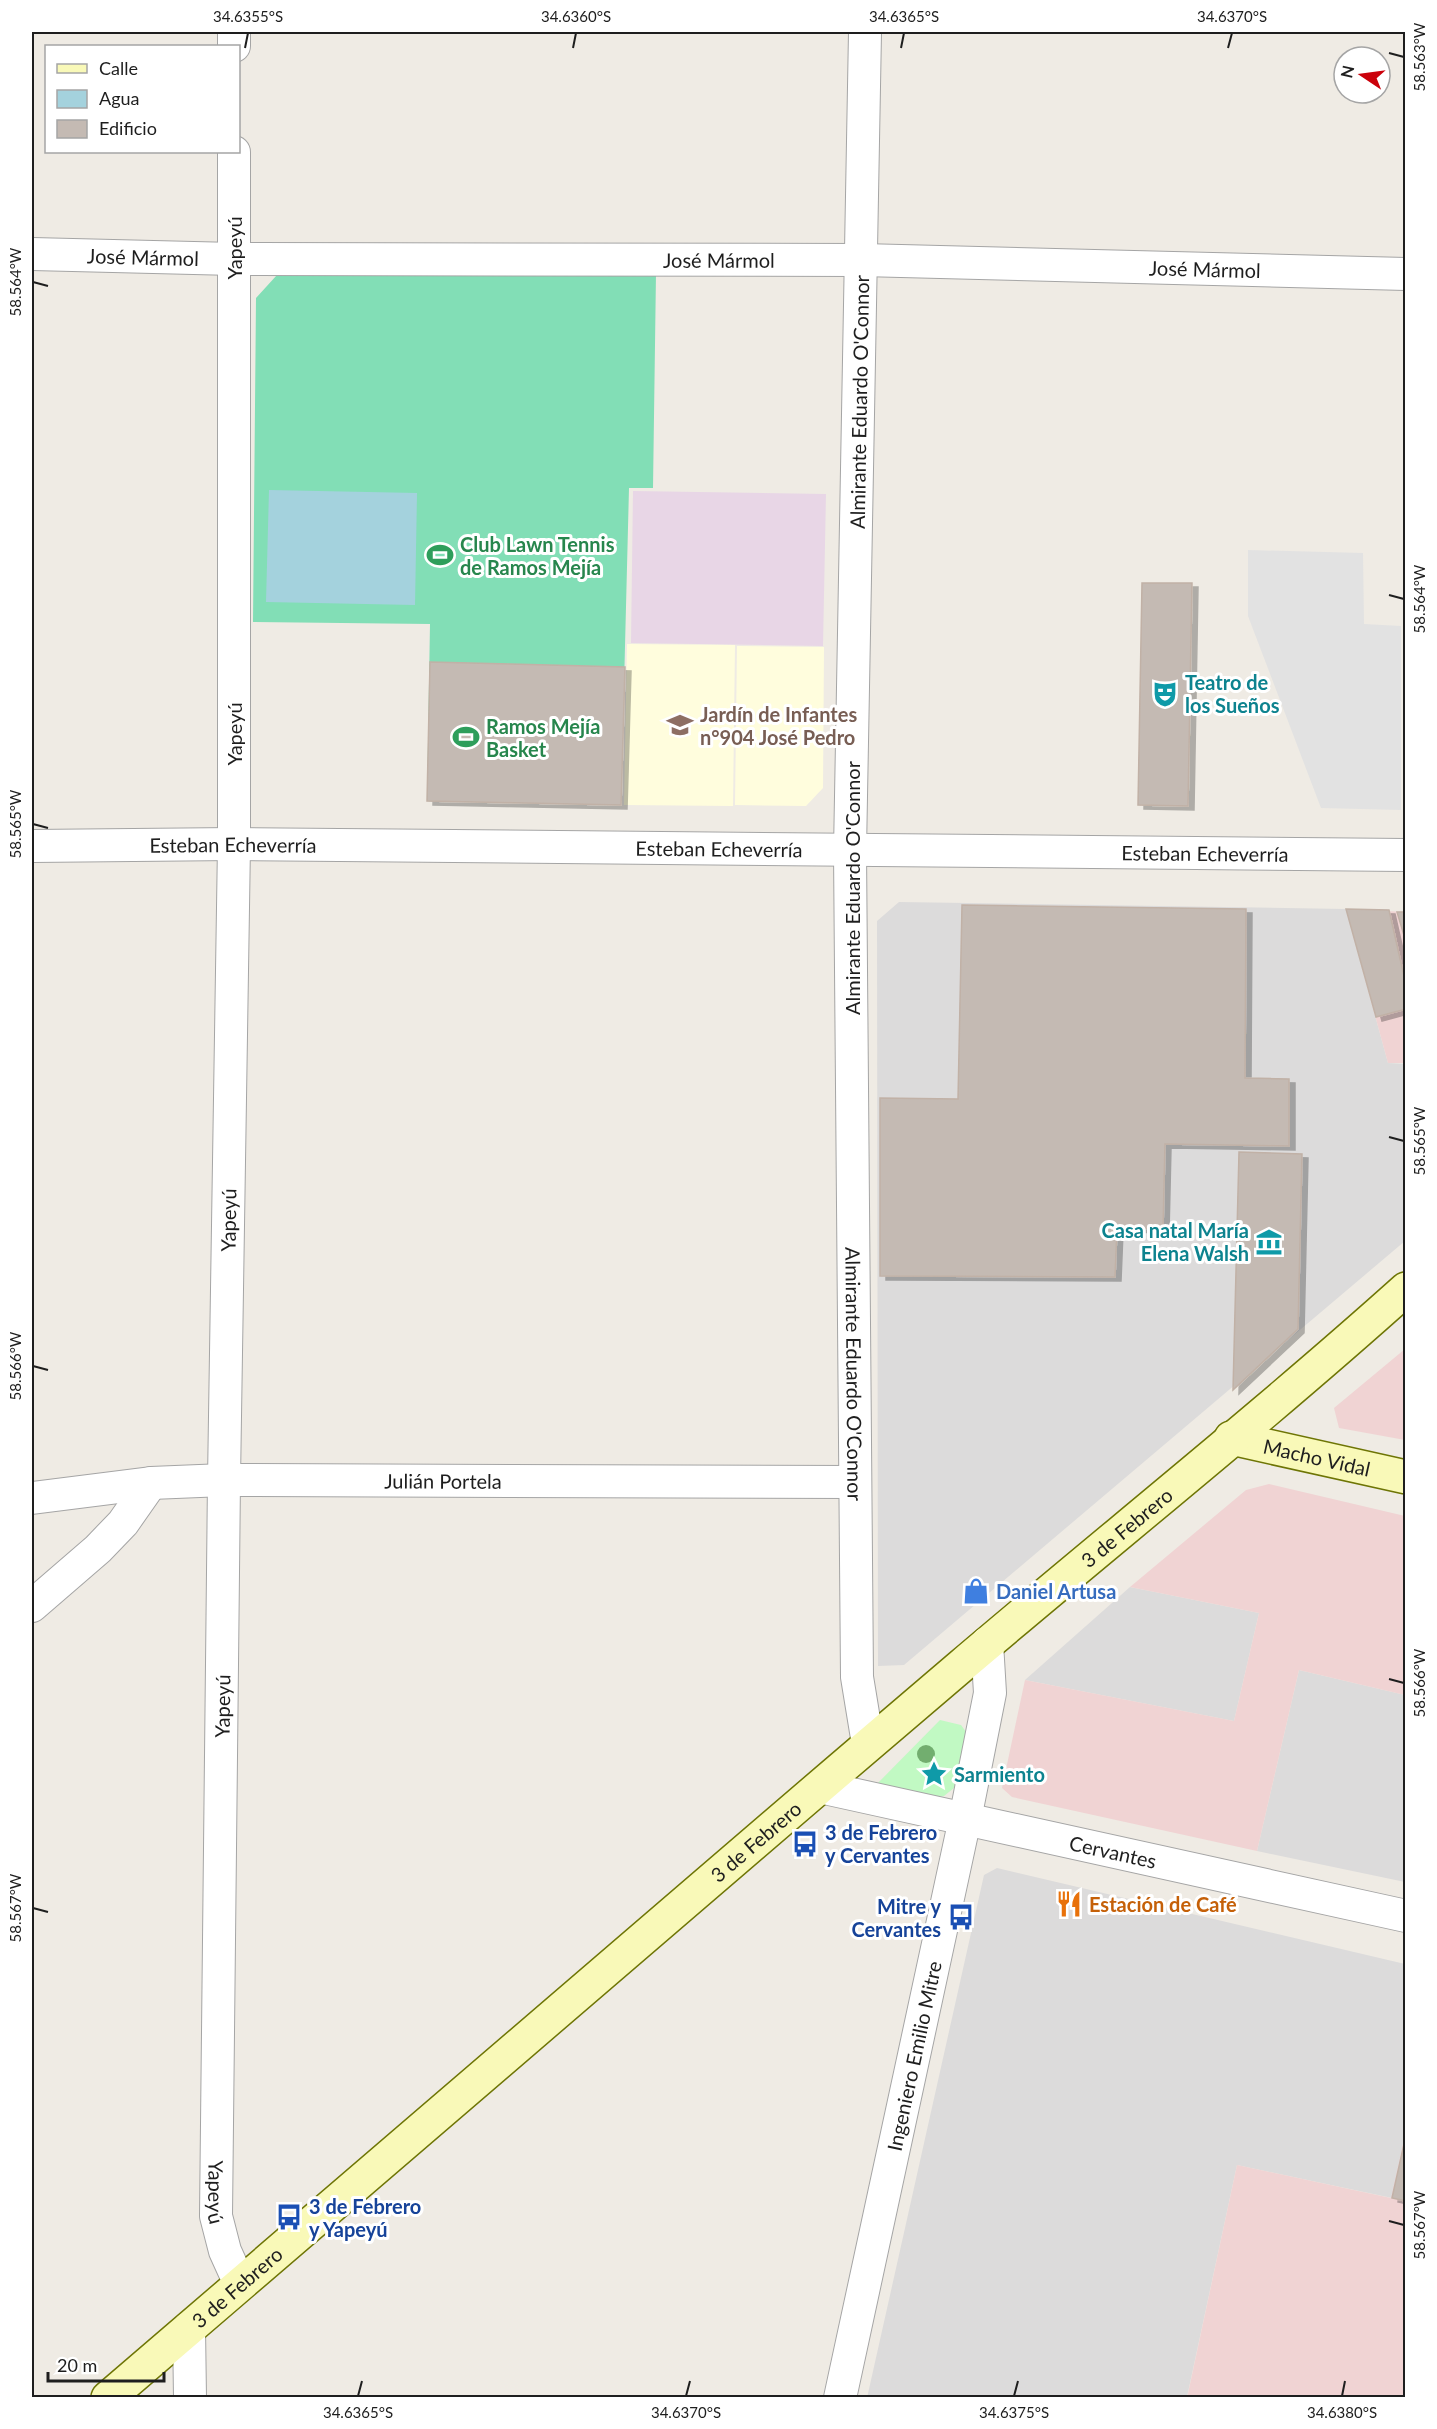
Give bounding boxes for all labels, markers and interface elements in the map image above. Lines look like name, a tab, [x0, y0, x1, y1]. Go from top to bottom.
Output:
text: 34.6355°S	[213, 7, 283, 25]
text: 34.6360°S	[541, 7, 611, 25]
text: 34.6365°S	[869, 7, 939, 25]
text: 34.6370°S	[1197, 7, 1267, 25]
text: 58.563°W	[1410, 22, 1428, 91]
legend	[45, 45, 240, 153]
north arrow	[1332, 45, 1392, 105]
text: Calle	[99, 57, 138, 79]
text: N	[1336, 63, 1358, 80]
text: Agua	[99, 87, 140, 109]
text: Edificio	[99, 117, 157, 139]
street label: Yapeyú	[222, 216, 246, 280]
street label: José Mármol	[87, 243, 199, 270]
text: 58.564°W	[6, 247, 24, 316]
street label: José Mármol	[663, 248, 775, 272]
street label: José Mármol	[1149, 255, 1261, 282]
street label: Almirante Eduardo O'Connor	[845, 274, 873, 529]
place label: Club Lawn Tennis de Ramos Mejía	[460, 532, 615, 579]
sports icon: Club Lawn Tennis de Ramos Mejía	[425, 540, 455, 570]
text: 58.564°W	[1410, 564, 1428, 633]
place label: Teatro de los Sueños	[1185, 670, 1280, 717]
theatre icon: Teatro de los Sueños	[1150, 679, 1180, 709]
street label: Yapeyú	[222, 702, 246, 766]
place label: Jardín de Infantes n°904 José Pedro	[700, 702, 857, 749]
school or university icon: Jardín de Infantes n°904 José Pedro	[665, 710, 695, 740]
place label: Ramos Mejía Basket	[486, 714, 600, 761]
sports icon: Ramos Mejía Basket	[451, 722, 481, 752]
street label: Almirante Eduardo O'Connor	[840, 760, 864, 1015]
text: 58.565°W	[6, 789, 24, 858]
street label: Esteban Echeverría	[149, 832, 317, 857]
street label: Esteban Echeverría	[635, 836, 803, 861]
street label: Esteban Echeverría	[1121, 840, 1289, 866]
text: 58.565°W	[1410, 1106, 1428, 1175]
street label: Yapeyú	[215, 1188, 241, 1252]
place label: Casa natal María Elena Walsh	[1102, 1218, 1249, 1265]
museum icon: Casa natal María Elena Walsh	[1254, 1227, 1284, 1257]
street label: Almirante Eduardo O'Connor	[841, 1247, 868, 1502]
text: 58.566°W	[6, 1331, 24, 1400]
street label: Macho Vidal	[1261, 1434, 1373, 1481]
street label: Julián Portela	[384, 1469, 502, 1493]
street label: 3 de Febrero	[1076, 1482, 1177, 1572]
shop icon: Daniel Artusa	[961, 1576, 991, 1606]
place label: Daniel Artusa	[996, 1579, 1116, 1603]
text: 58.566°W	[1410, 1648, 1428, 1717]
street label: Yapeyú	[209, 1674, 235, 1738]
place icon: Sarmiento	[919, 1759, 949, 1789]
place label: Sarmiento	[954, 1762, 1045, 1786]
street label: 3 de Febrero	[706, 1796, 806, 1887]
place label: 3 de Febrero y Cervantes	[825, 1820, 937, 1867]
bus stop icon: 3 de Febrero y Cervantes	[790, 1829, 820, 1859]
street label: Cervantes	[1067, 1830, 1159, 1873]
text: 58.567°W	[6, 1873, 24, 1942]
restaurant icon: Estación de Café	[1054, 1889, 1084, 1919]
place label: Estación de Café	[1089, 1892, 1237, 1916]
place label: Mitre y Cervantes	[851, 1894, 941, 1941]
bus stop icon: Mitre y Cervantes	[946, 1902, 976, 1932]
street label: Ingeniero Emilio Mitre	[882, 1959, 946, 2153]
street label: Yapeyú	[203, 2160, 229, 2226]
text: 58.567°W	[1410, 2190, 1428, 2259]
place label: 3 de Febrero y Yapeyú	[309, 2194, 421, 2241]
bus stop icon: 3 de Febrero y Yapeyú	[274, 2202, 304, 2232]
street label: 3 de Febrero	[187, 2241, 287, 2332]
scale bar	[48, 2345, 164, 2383]
text: 20 m	[57, 2354, 97, 2376]
text: 34.6365°S	[323, 2403, 393, 2421]
text: 34.6370°S	[651, 2403, 721, 2421]
text: 34.6375°S	[979, 2403, 1049, 2421]
text: 34.6380°S	[1307, 2403, 1377, 2421]

